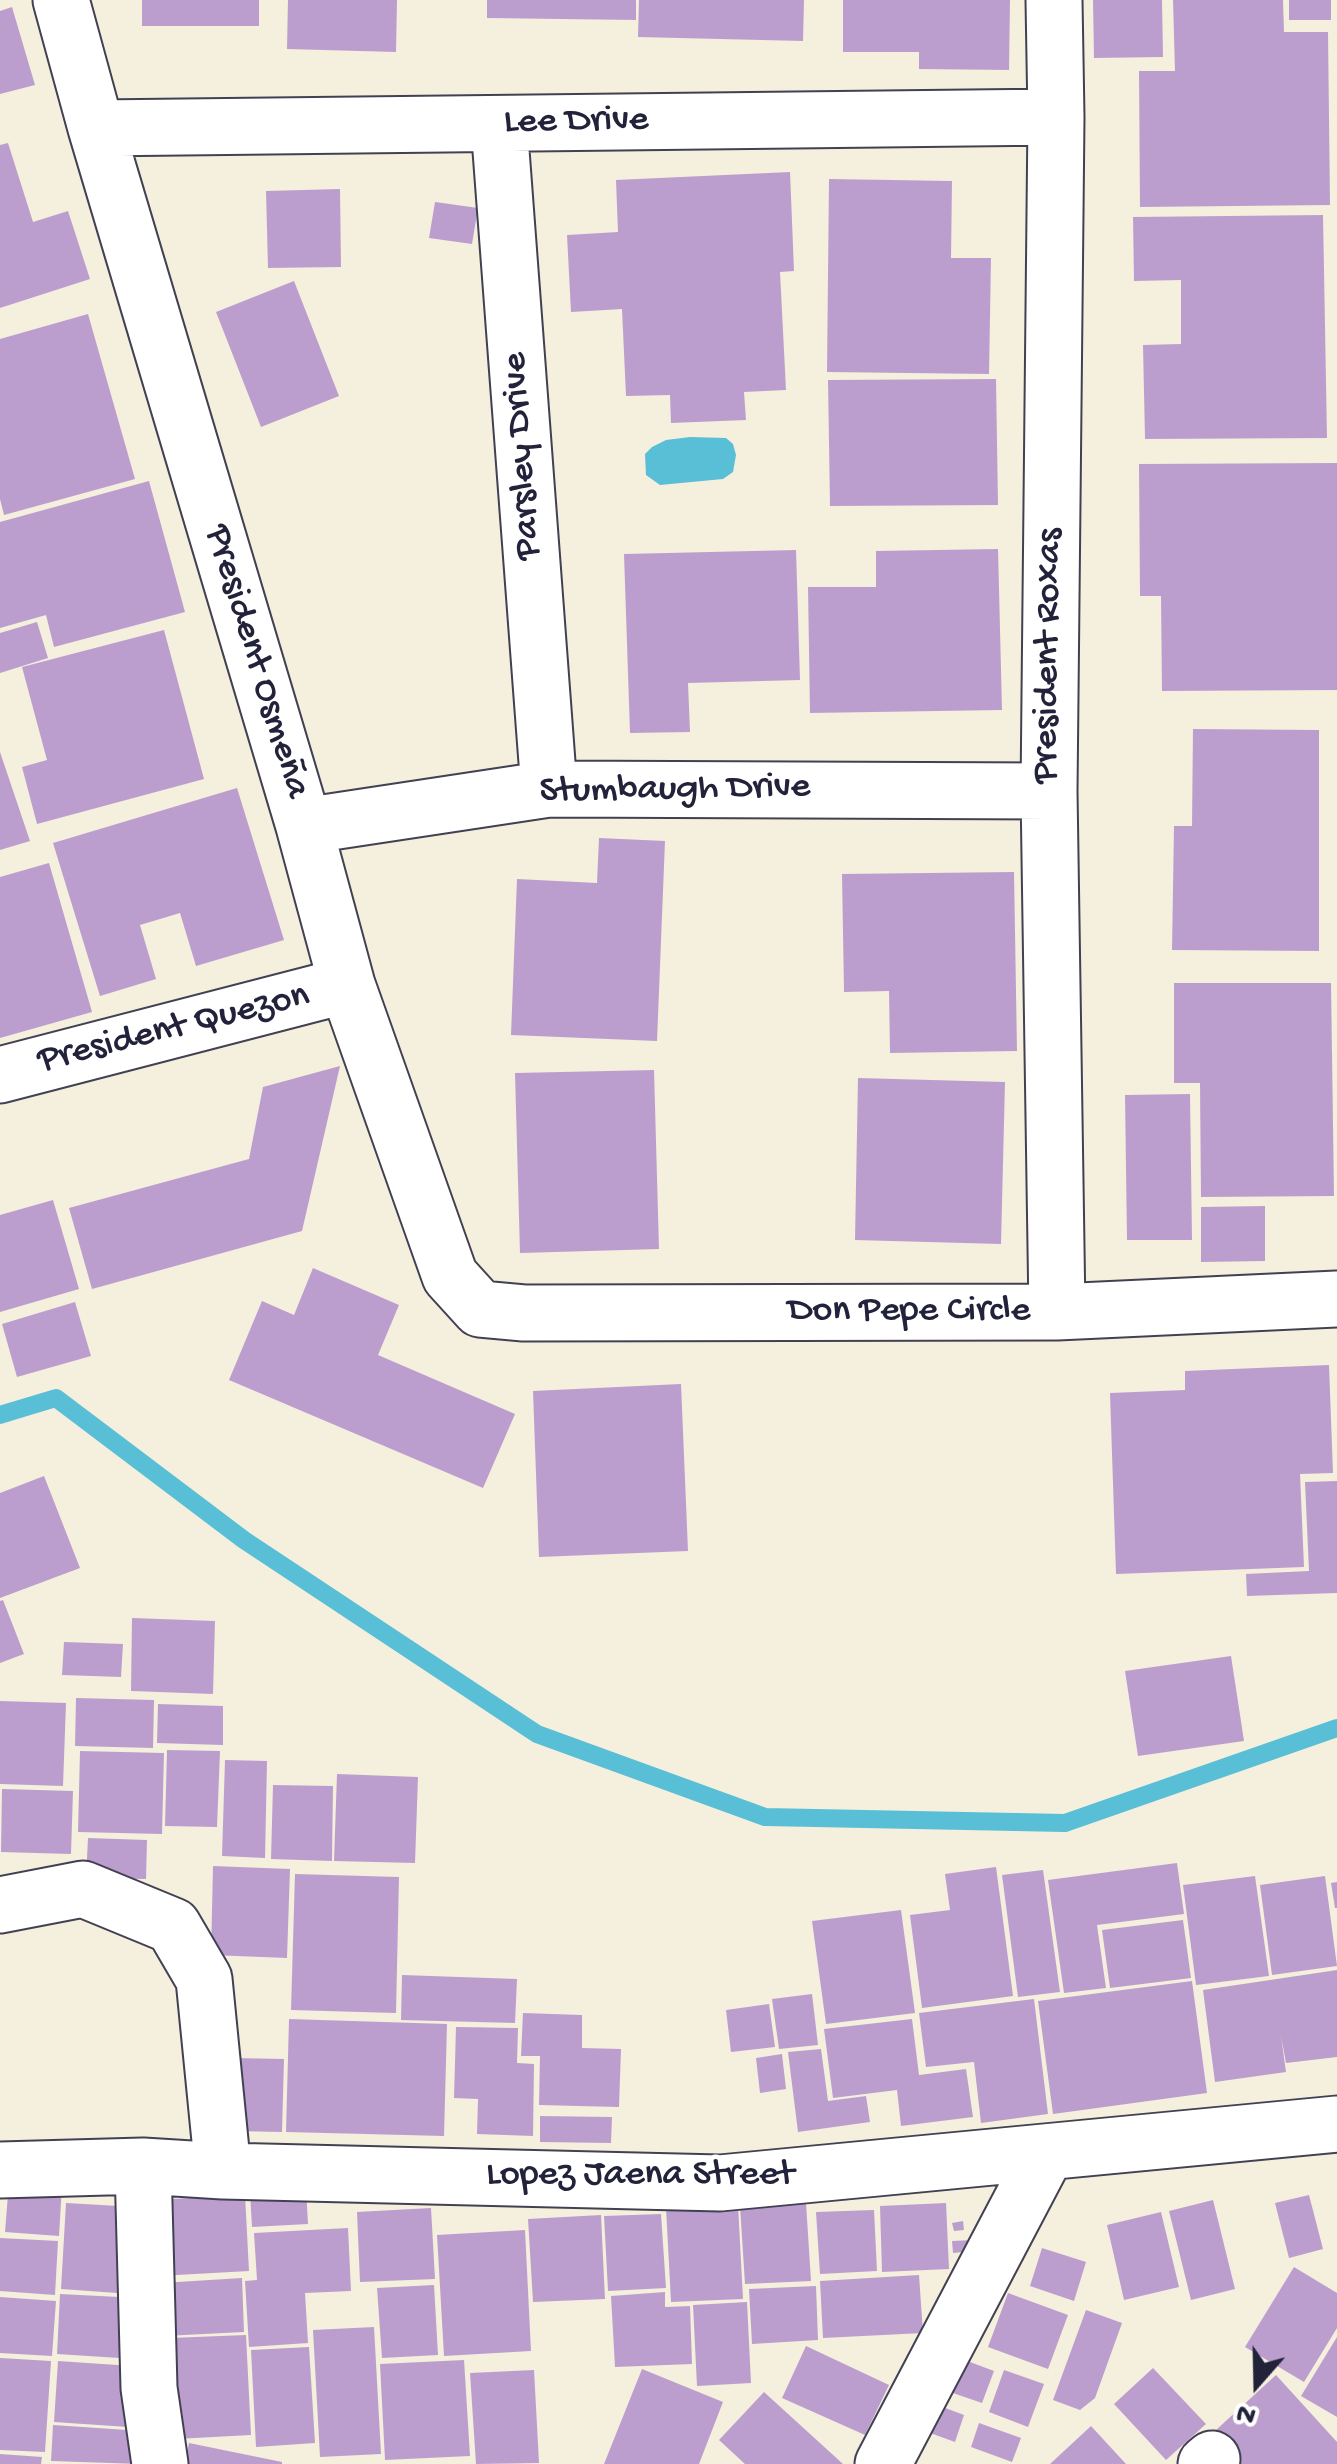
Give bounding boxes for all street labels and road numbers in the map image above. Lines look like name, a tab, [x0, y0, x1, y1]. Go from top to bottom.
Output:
street label: Lee Drive	[503, 99, 649, 147]
street label: Parsley Drive	[494, 351, 554, 561]
street label: President Osmeña	[192, 520, 318, 804]
street label: President Roxas	[1025, 528, 1075, 784]
street label: Stumbaugh Drive	[539, 766, 811, 816]
street label: President Quezon	[34, 974, 314, 1086]
street label: Don Pepe Circle	[788, 1289, 1030, 1335]
street label: Lopez Jaena Street	[486, 2153, 794, 2199]

